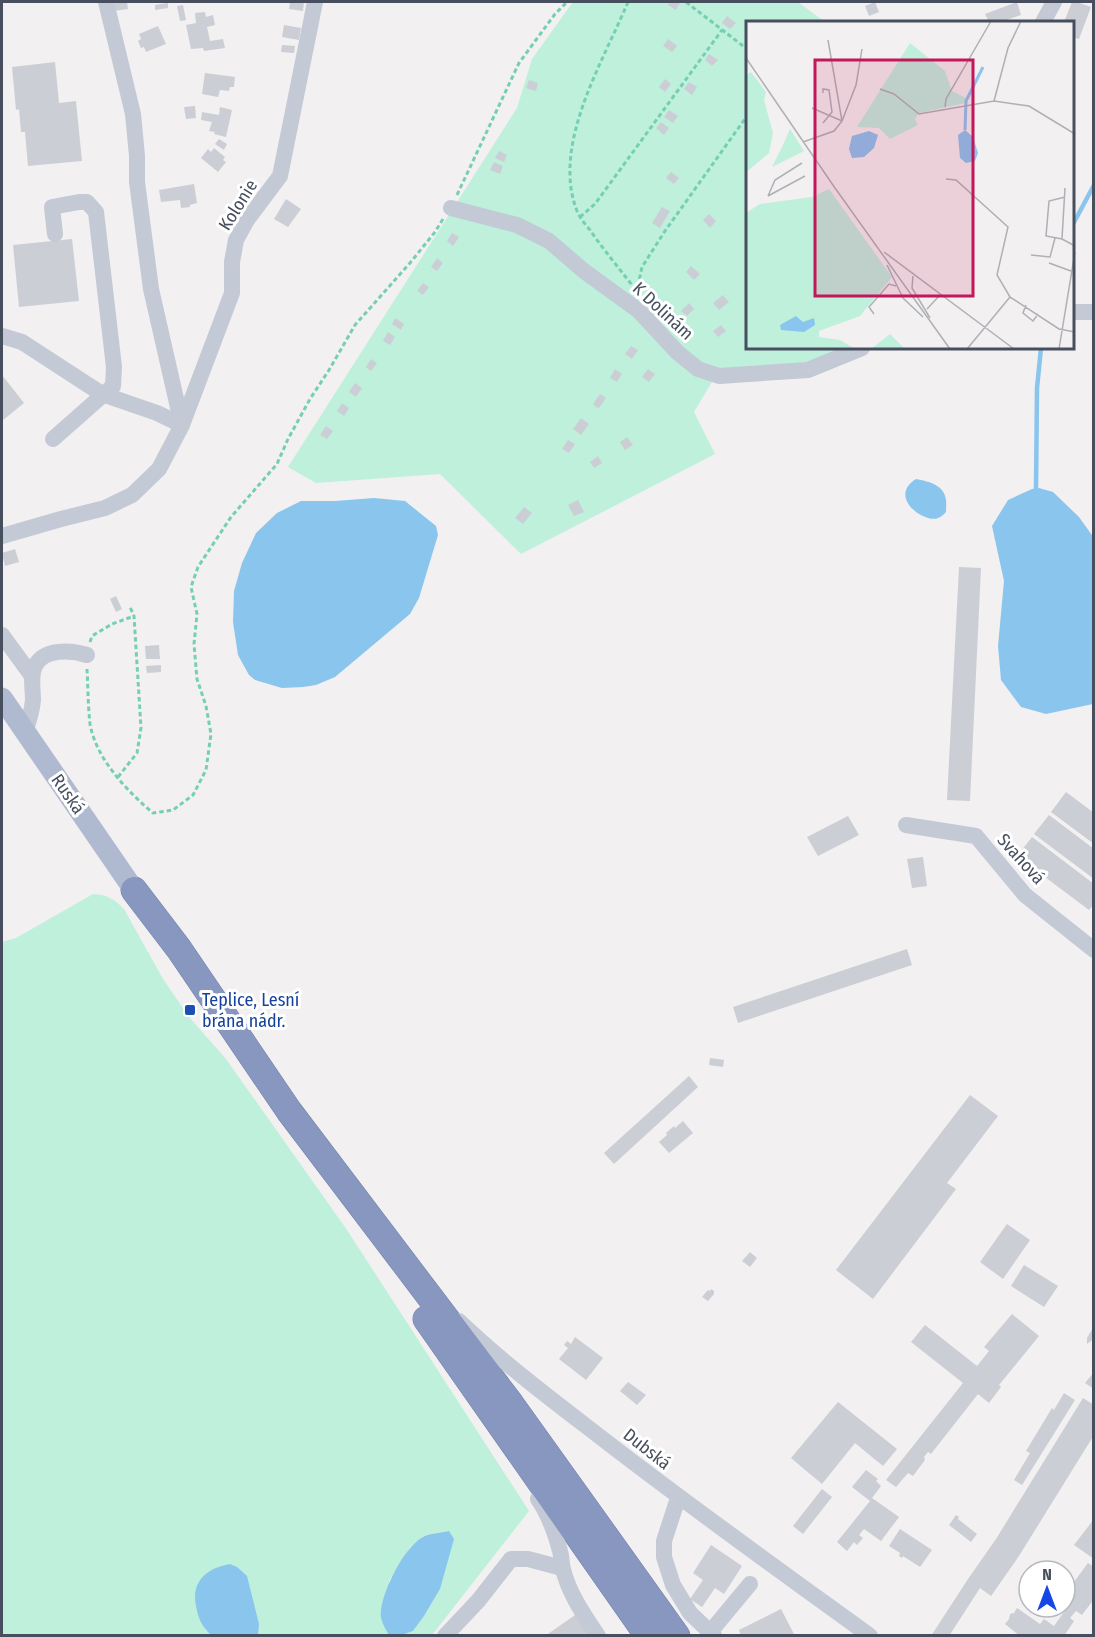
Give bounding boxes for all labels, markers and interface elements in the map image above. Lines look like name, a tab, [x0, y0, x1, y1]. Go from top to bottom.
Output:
inset map	[746, 21, 1074, 350]
street label: Kolonie	[214, 175, 262, 234]
street label: K Dolinám	[628, 277, 698, 345]
street label: Ruská	[46, 770, 90, 818]
street label: Svahová	[992, 829, 1050, 889]
place label: Teplice, Lesní brána nádr.	[202, 989, 300, 1032]
marker: Teplice, Lesní brána nádr.	[183, 1003, 197, 1017]
street label: Dubská	[619, 1424, 675, 1474]
north arrow	[1017, 1559, 1077, 1619]
text: N	[1042, 1565, 1052, 1584]

